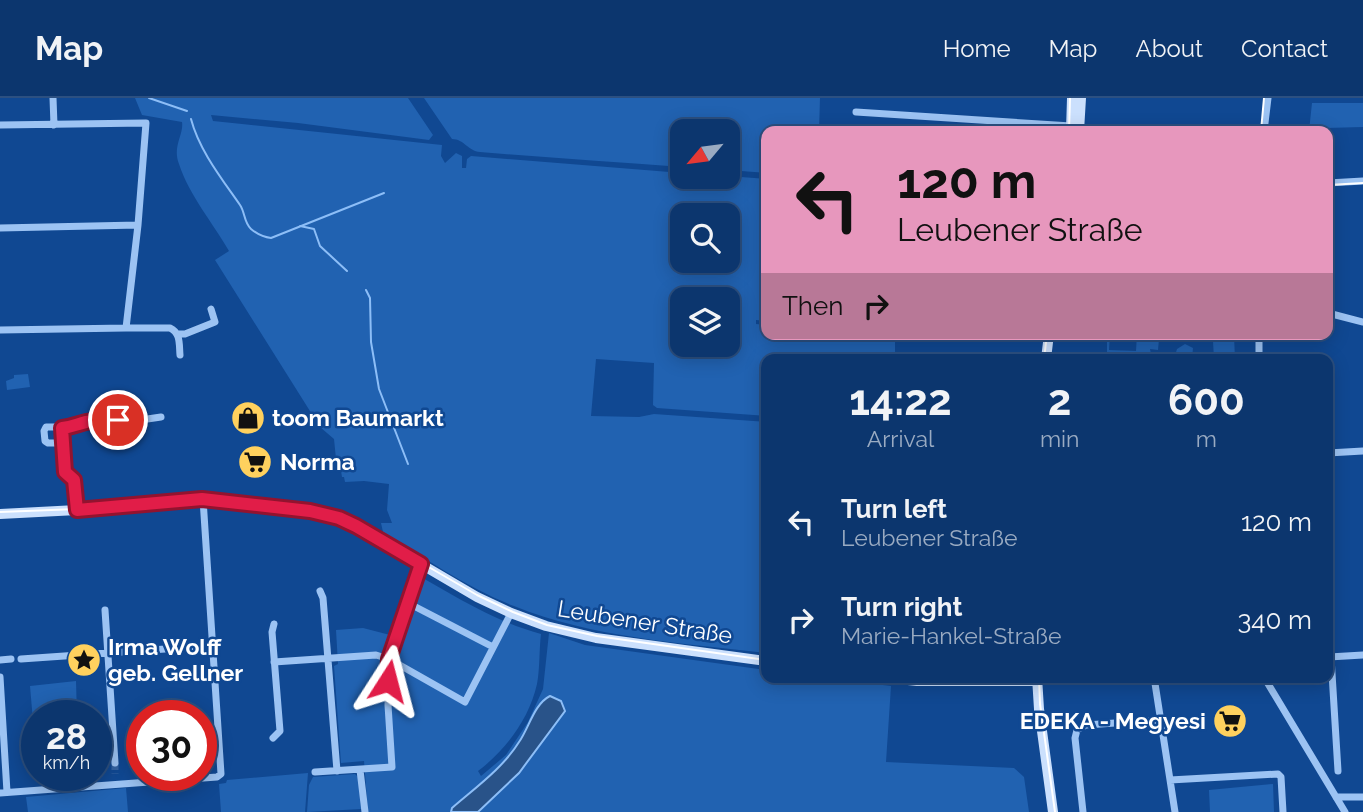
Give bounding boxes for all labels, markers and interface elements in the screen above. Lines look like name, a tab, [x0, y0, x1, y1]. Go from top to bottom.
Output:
text: Map	[35, 29, 103, 68]
text: Home	[943, 34, 1011, 63]
text: Map	[1049, 34, 1097, 63]
text: About	[1135, 34, 1203, 63]
text: Contact	[1241, 34, 1328, 63]
north arrow	[670, 119, 740, 189]
map controls	[670, 119, 740, 357]
text: 120 m	[897, 152, 1036, 209]
icon: left	[782, 154, 873, 245]
button: search	[670, 203, 740, 273]
text: Leubener Straße	[897, 211, 1143, 248]
button: layers	[670, 287, 740, 357]
icon: right	[857, 287, 895, 325]
text: Then	[782, 291, 843, 321]
text: 14:22	[849, 376, 952, 425]
text: 2	[1048, 376, 1072, 425]
text: 600	[1168, 376, 1245, 425]
pin	[88, 390, 148, 450]
shop icon: toom Baumarkt	[229, 399, 267, 437]
icon: arrive	[99, 401, 137, 439]
place label: toom Baumarkt	[272, 404, 444, 431]
text: Arrival	[867, 425, 934, 452]
text: min	[1040, 425, 1079, 452]
text: m	[1196, 425, 1217, 452]
supermarket icon: Norma	[236, 443, 274, 481]
place label: Norma	[280, 448, 355, 475]
text: Turn left	[841, 494, 947, 524]
icon: left	[782, 503, 820, 541]
text: 120 m	[1241, 507, 1312, 537]
text: Leubener Straße	[841, 524, 1018, 551]
text: Turn right	[841, 592, 962, 622]
street label: Leubener Straße	[556, 594, 734, 649]
icon: right	[782, 601, 820, 639]
text: 340 m	[1237, 605, 1312, 635]
text: Marie-Hankel-Straße	[841, 622, 1062, 649]
place label: Irma Wolff geb. Gellner	[108, 633, 243, 686]
place icon: Irma Wolff geb. Gellner	[65, 641, 103, 679]
position arrow	[351, 644, 425, 718]
speed limit sign: 30	[126, 700, 217, 791]
supermarket icon: EDEKA - Megyesi	[1211, 702, 1249, 740]
place label: EDEKA - Megyesi	[1020, 707, 1206, 734]
text: 28	[46, 716, 87, 757]
text: km/h	[43, 752, 90, 773]

